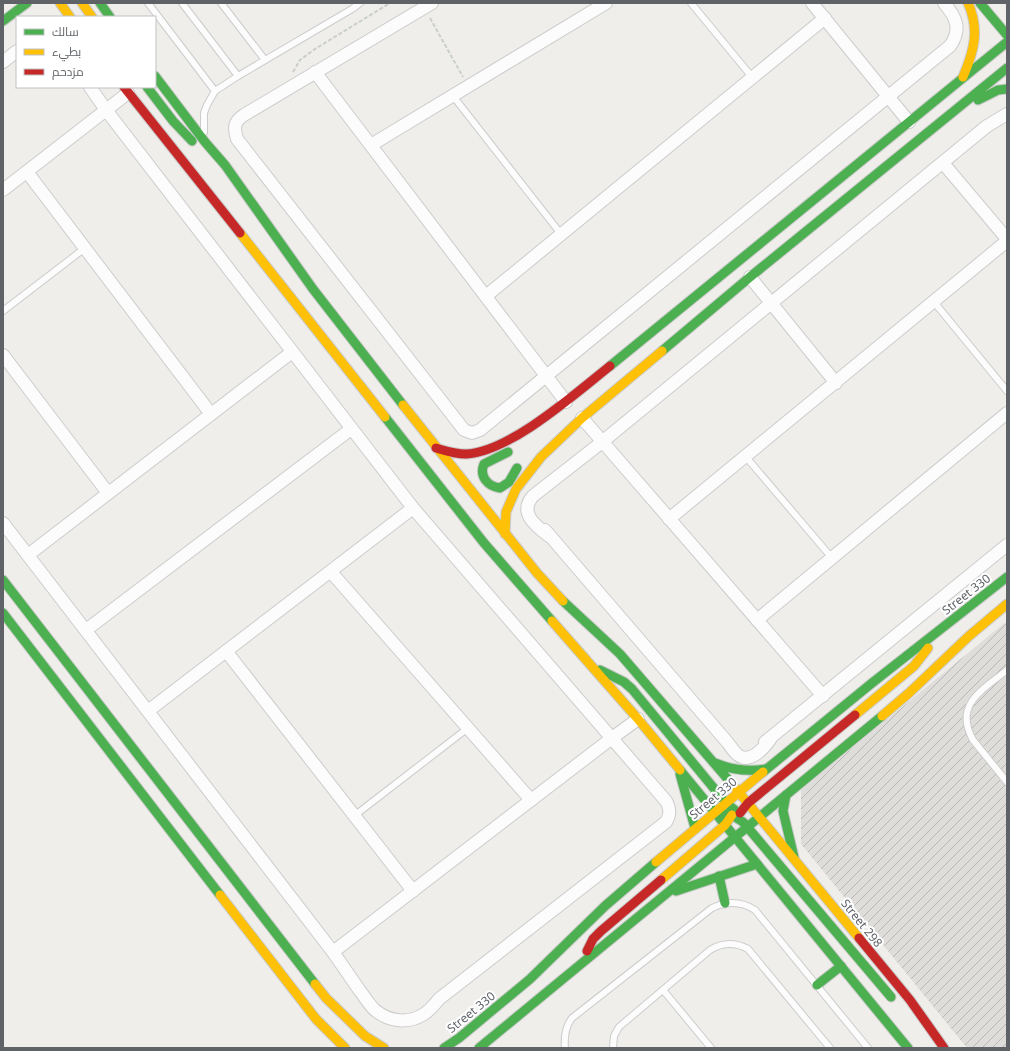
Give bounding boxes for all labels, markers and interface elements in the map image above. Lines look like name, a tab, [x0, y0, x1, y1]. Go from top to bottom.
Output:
legend	[16, 16, 156, 88]
text: سالك	[52, 23, 79, 40]
text: بطيء	[52, 43, 81, 62]
text: مزدحم	[52, 63, 84, 80]
street label: Street 330	[938, 570, 994, 618]
street label: Street 330	[686, 773, 740, 823]
street label: Street 298	[837, 895, 887, 951]
street label: Street 330	[443, 987, 499, 1037]

